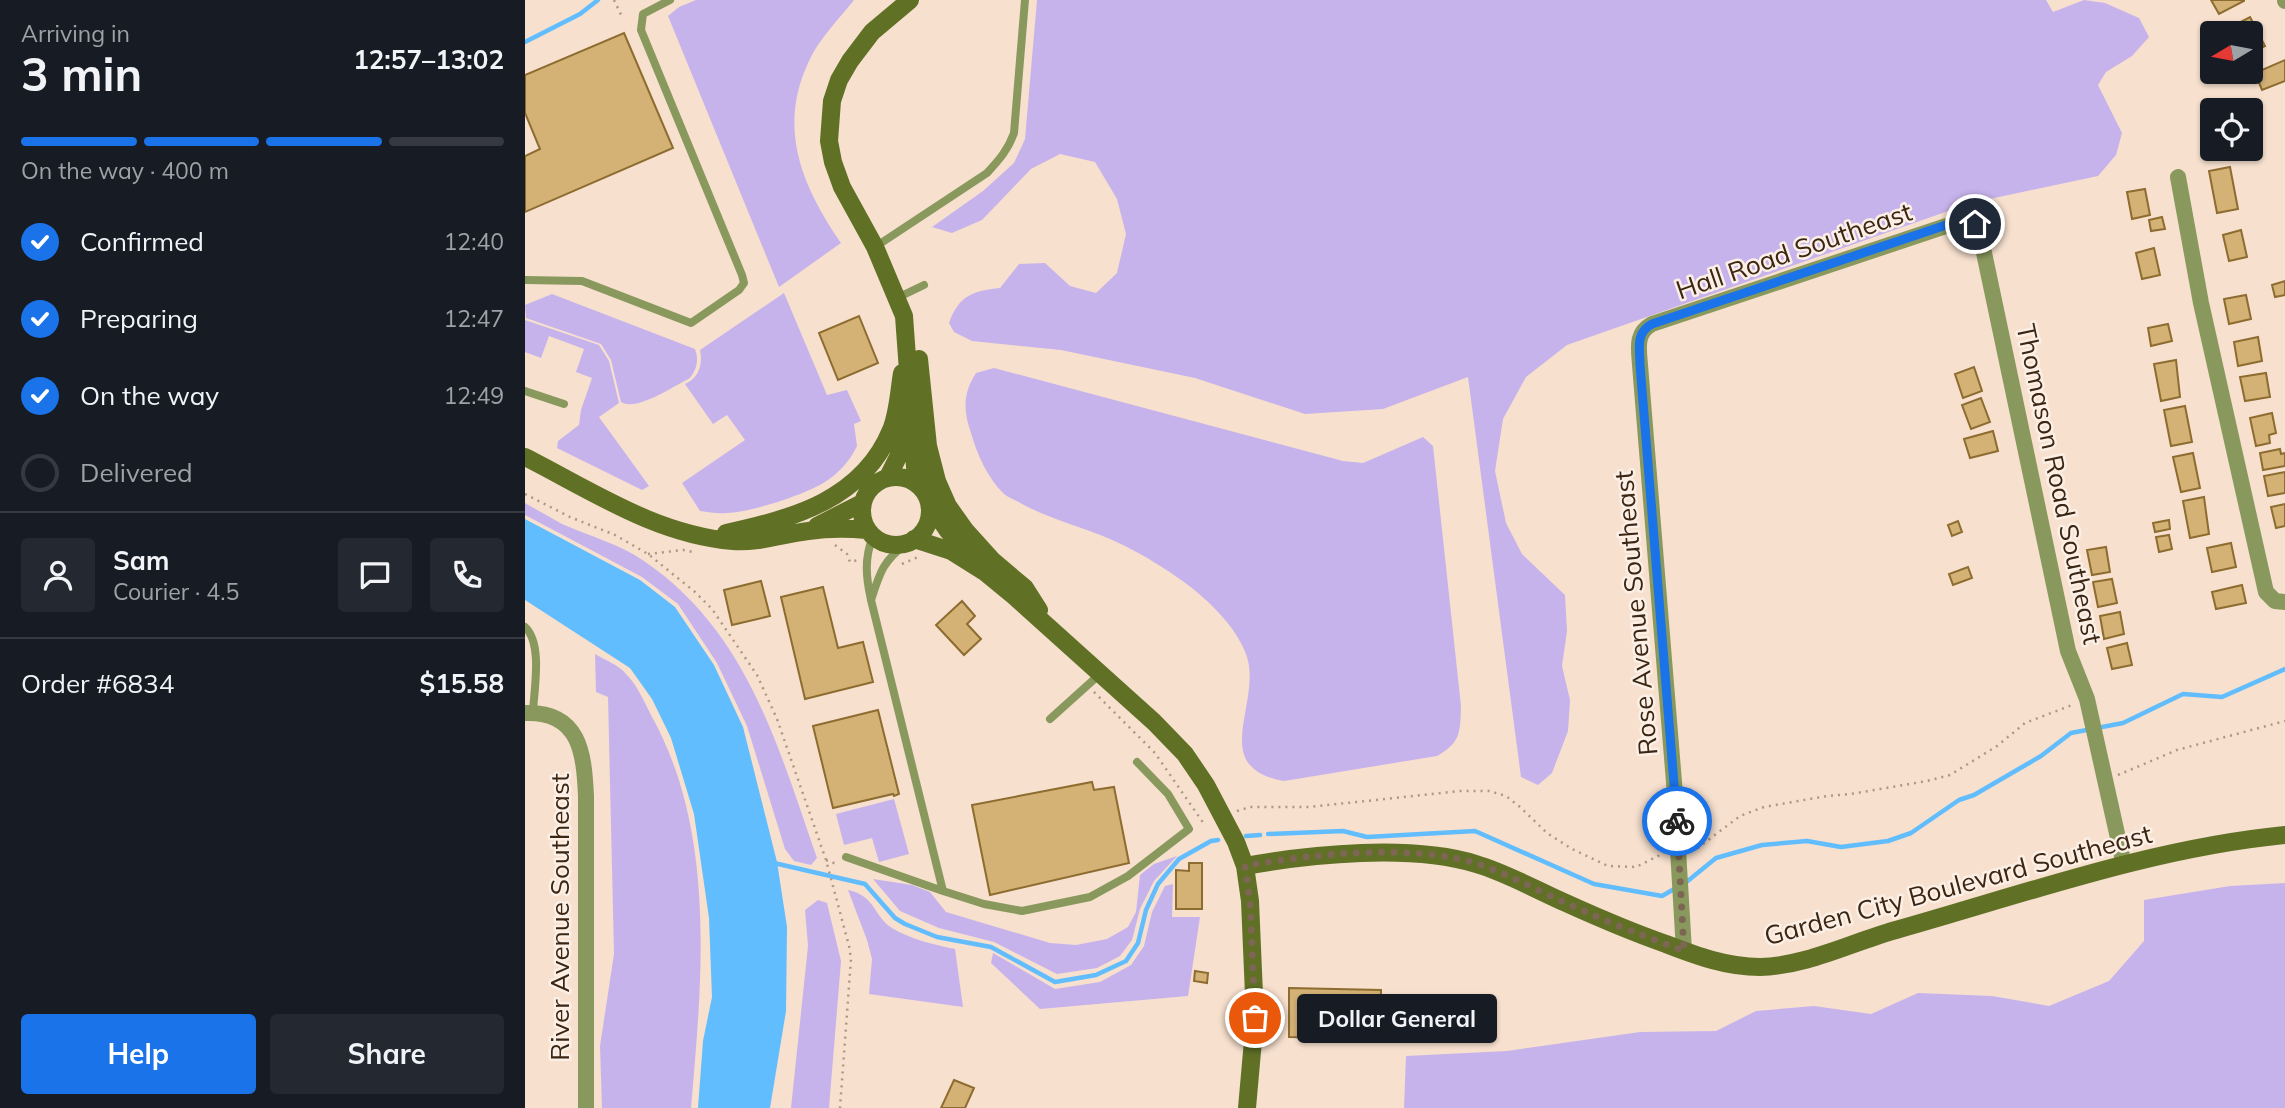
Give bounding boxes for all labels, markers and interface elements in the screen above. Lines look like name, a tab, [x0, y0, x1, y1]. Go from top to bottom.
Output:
text: Arriving in	[21, 19, 130, 48]
north arrow	[2200, 21, 2263, 84]
map controls	[2200, 21, 2263, 161]
text: 12:57–13:02	[353, 43, 504, 76]
text: 3 min	[21, 45, 142, 103]
button: locate	[2200, 98, 2263, 161]
text: On the way · 400 m	[21, 156, 229, 185]
pin	[1945, 194, 2005, 254]
street label: Hall Road Southeast	[1672, 195, 1916, 306]
icon: home	[1956, 205, 1994, 243]
icon: check	[21, 223, 59, 261]
text: Confirmed	[80, 225, 204, 258]
text: 12:40	[444, 227, 504, 256]
icon: check	[21, 300, 59, 338]
text: Preparing	[80, 302, 198, 335]
text: 12:47	[444, 304, 504, 333]
street label: Thomason Road Southeast	[2009, 321, 2110, 647]
icon: check	[21, 377, 59, 415]
text: On the way	[80, 379, 219, 412]
text: 12:49	[444, 381, 504, 410]
text: Delivered	[80, 456, 193, 489]
street label: Rose Avenue Southeast	[1607, 469, 1664, 757]
button: person	[21, 538, 95, 612]
button: chat	[338, 538, 412, 612]
button: phone	[430, 538, 504, 612]
text: Sam	[113, 544, 169, 577]
text: Courier · 4.5	[113, 577, 239, 606]
text: Order #6834	[21, 667, 174, 700]
text: $15.58	[420, 667, 504, 700]
street label: River Avenue Southeast	[543, 773, 576, 1061]
courier	[1642, 786, 1712, 856]
icon: bike	[1658, 802, 1696, 840]
street label: Garden City Boulevard Southeast	[1760, 817, 2155, 952]
pin	[1225, 988, 1285, 1048]
callout: Dollar General	[1297, 993, 1497, 1042]
icon: bag	[1236, 999, 1274, 1037]
text: Dollar General	[1318, 1004, 1476, 1033]
button: Help	[21, 1014, 256, 1094]
button: Share	[270, 1014, 504, 1094]

